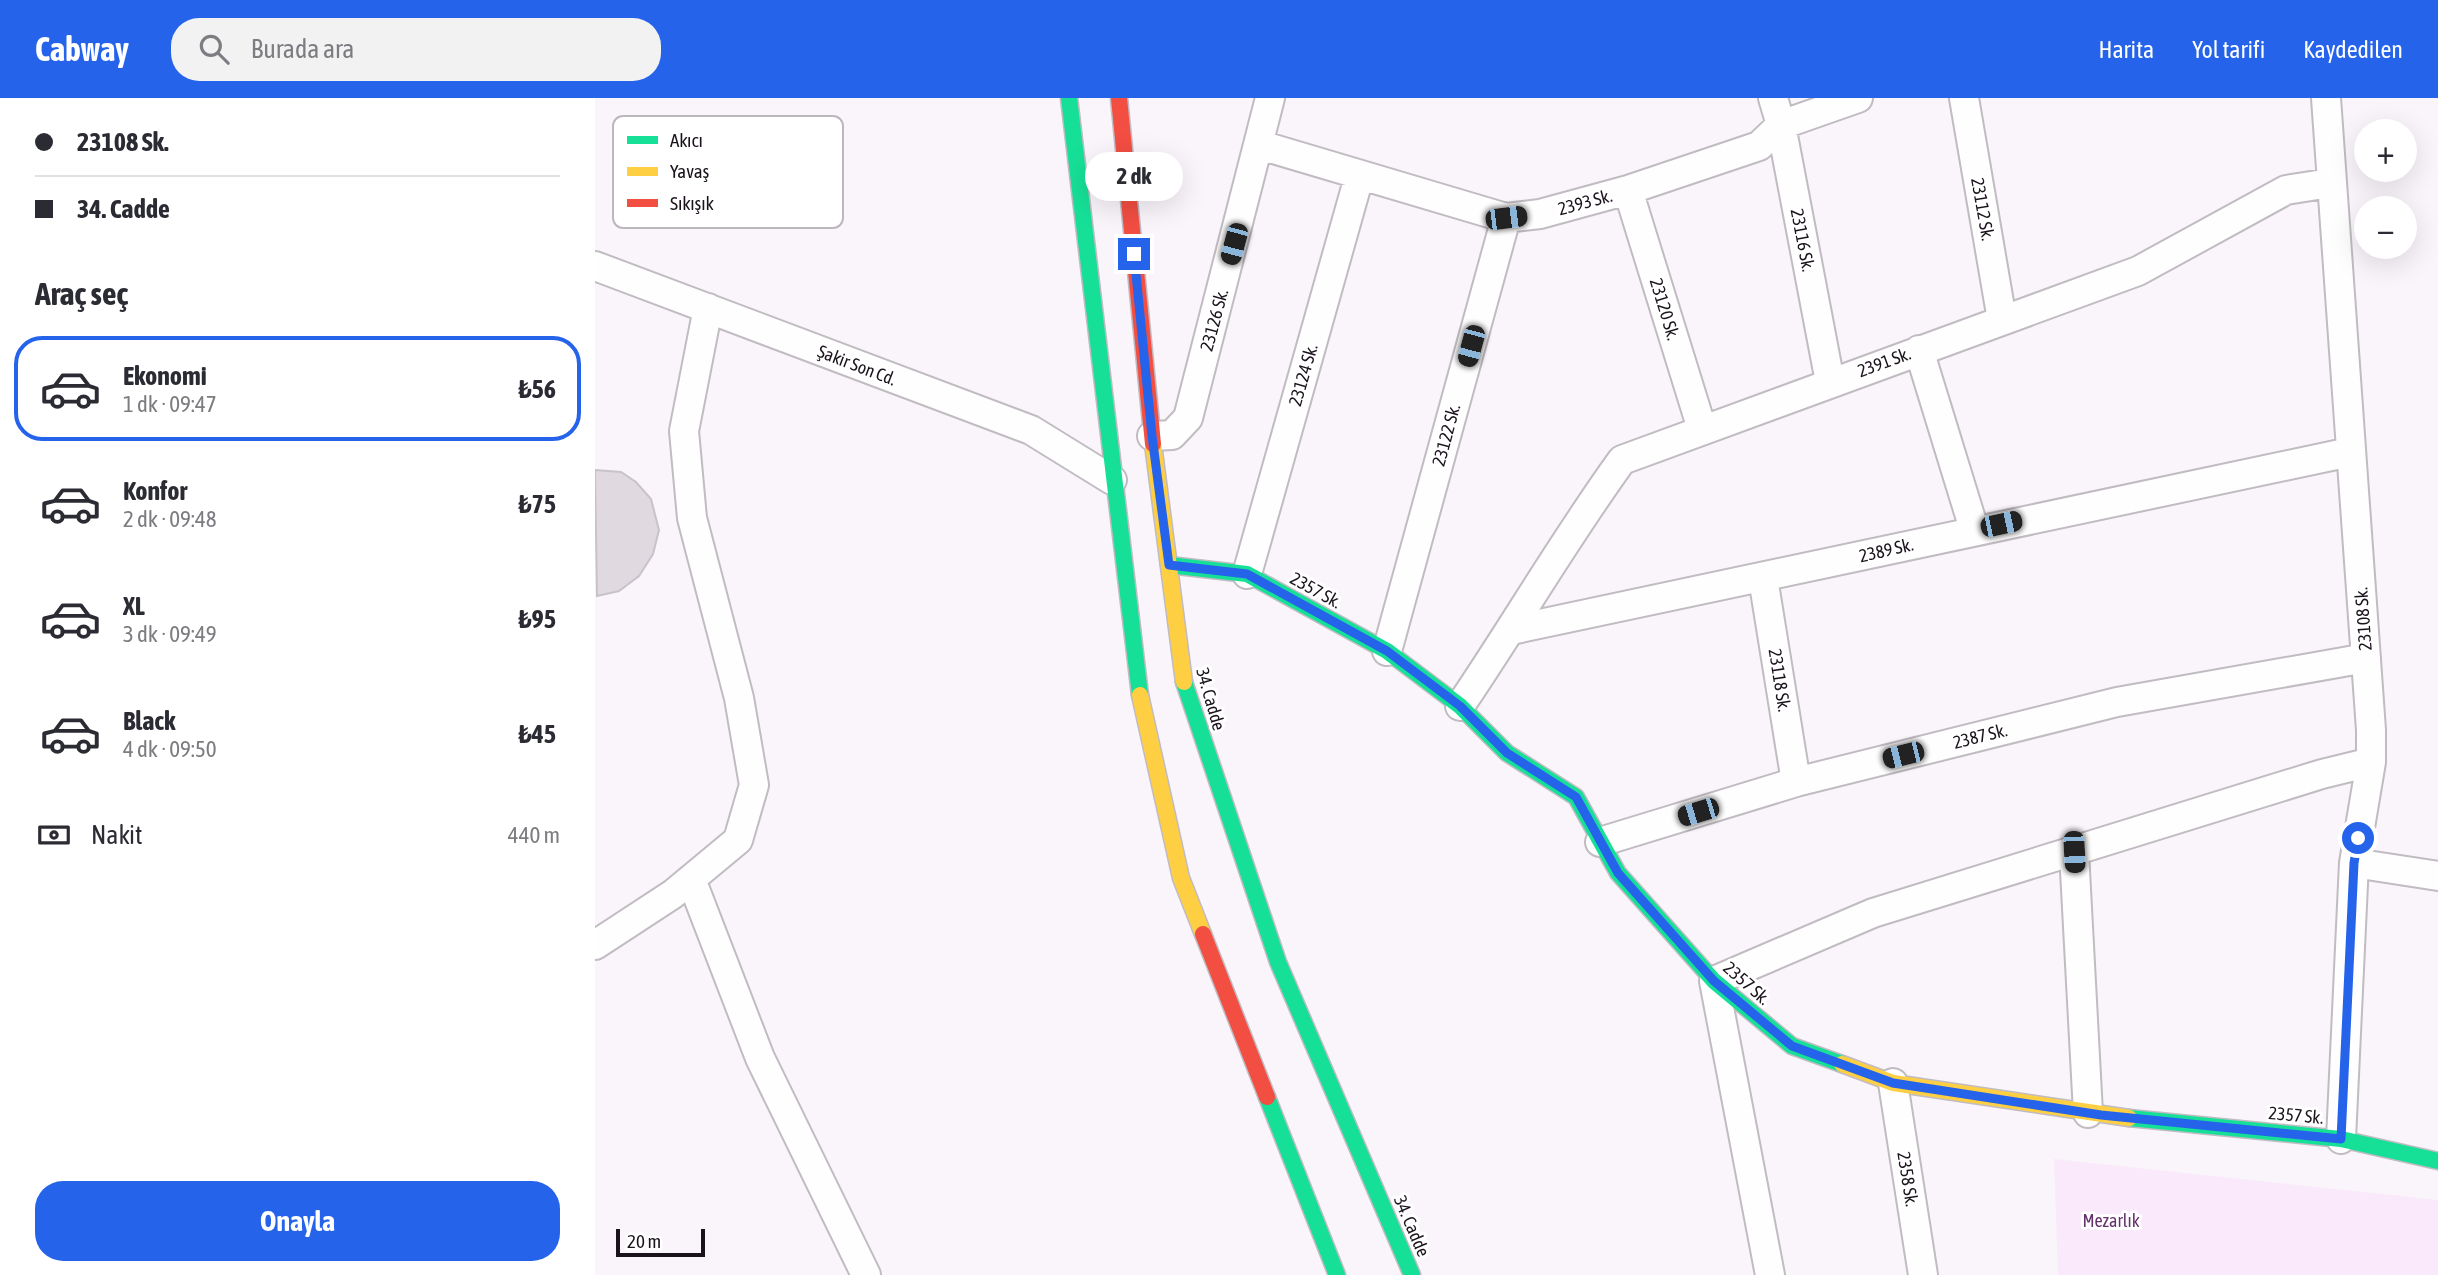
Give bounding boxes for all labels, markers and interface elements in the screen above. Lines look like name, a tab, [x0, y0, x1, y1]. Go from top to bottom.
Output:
search box	[171, 18, 661, 81]
text: Cabway	[35, 30, 129, 68]
icon: search	[195, 30, 233, 68]
text: Burada ara	[251, 34, 354, 64]
text: Harita	[2098, 36, 2154, 63]
text: Yol tarifi	[2192, 36, 2265, 63]
text: Kaydedilen	[2303, 36, 2403, 63]
legend	[613, 116, 843, 228]
map controls	[2354, 119, 2417, 259]
button: +	[2354, 119, 2417, 182]
text: 23108 Sk.	[77, 127, 169, 157]
text: Akıcı	[670, 129, 703, 151]
callout: 2 dk	[1085, 152, 1183, 202]
text: Yavaş	[670, 160, 710, 182]
text: 2 dk	[1117, 163, 1151, 189]
street label: 23112 Sk.	[1967, 176, 1999, 242]
street label: 2393 Sk.	[1556, 185, 1614, 219]
text: Sıkışık	[670, 192, 715, 214]
text: 34. Cadde	[77, 194, 170, 224]
button: −	[2354, 196, 2417, 259]
car	[1484, 205, 1529, 231]
street label: 23116 Sk.	[1787, 207, 1819, 273]
car	[1219, 221, 1250, 267]
route end	[1118, 238, 1150, 270]
text: Araç seç	[35, 275, 128, 312]
street label: 23120 Sk.	[1646, 276, 1684, 342]
street label: 23126 Sk.	[1196, 287, 1232, 353]
car	[1456, 323, 1487, 369]
street label: Şakir Son Cd.	[815, 340, 899, 390]
street label: 23124 Sk.	[1284, 342, 1322, 408]
street label: 2391 Sk.	[1855, 343, 1913, 381]
icon: car	[39, 357, 102, 420]
text: Ekonomi	[123, 361, 207, 391]
text: ₺56	[519, 374, 556, 404]
text: 1 dk · 09:47	[123, 391, 217, 417]
street label: 23122 Sk.	[1428, 402, 1464, 468]
icon: car	[39, 472, 102, 535]
text: Konfor	[123, 476, 187, 506]
text: ₺75	[519, 489, 556, 519]
text: 2 dk · 09:48	[123, 506, 217, 532]
car	[1979, 509, 2024, 539]
street label: 2389 Sk.	[1857, 534, 1915, 566]
street label: 2357 Sk.	[1287, 567, 1345, 613]
icon: car	[39, 587, 102, 650]
street label: 23108 Sk.	[2350, 587, 2376, 651]
text: XL	[123, 591, 145, 621]
text: ₺95	[519, 604, 556, 634]
text: 3 dk · 09:49	[123, 621, 217, 647]
street label: 23118 Sk.	[1765, 647, 1795, 713]
street label: 34. Cadde	[1192, 665, 1230, 733]
icon: car	[39, 702, 102, 765]
text: Black	[123, 706, 175, 736]
text: ₺45	[519, 719, 556, 749]
street label: 2387 Sk.	[1951, 719, 2009, 753]
text: 4 dk · 09:50	[123, 736, 217, 762]
car	[1881, 740, 1926, 770]
car	[1675, 796, 1722, 828]
icon: cash	[35, 816, 73, 854]
text: Nakit	[91, 820, 143, 850]
text: 440 m	[508, 822, 560, 848]
route start	[2342, 822, 2374, 854]
car	[2063, 830, 2086, 874]
street label: 2357 Sk.	[1719, 957, 1775, 1009]
street label: 2357 Sk.	[2268, 1102, 2324, 1128]
street label: 2358 Sk.	[1893, 1150, 1923, 1208]
button: Onayla	[35, 1181, 560, 1261]
street label: 34. Cadde	[1390, 1192, 1434, 1260]
park label: Mezarlık	[2082, 1210, 2140, 1231]
scale bar	[616, 1226, 705, 1258]
text: 20 m	[627, 1230, 661, 1252]

